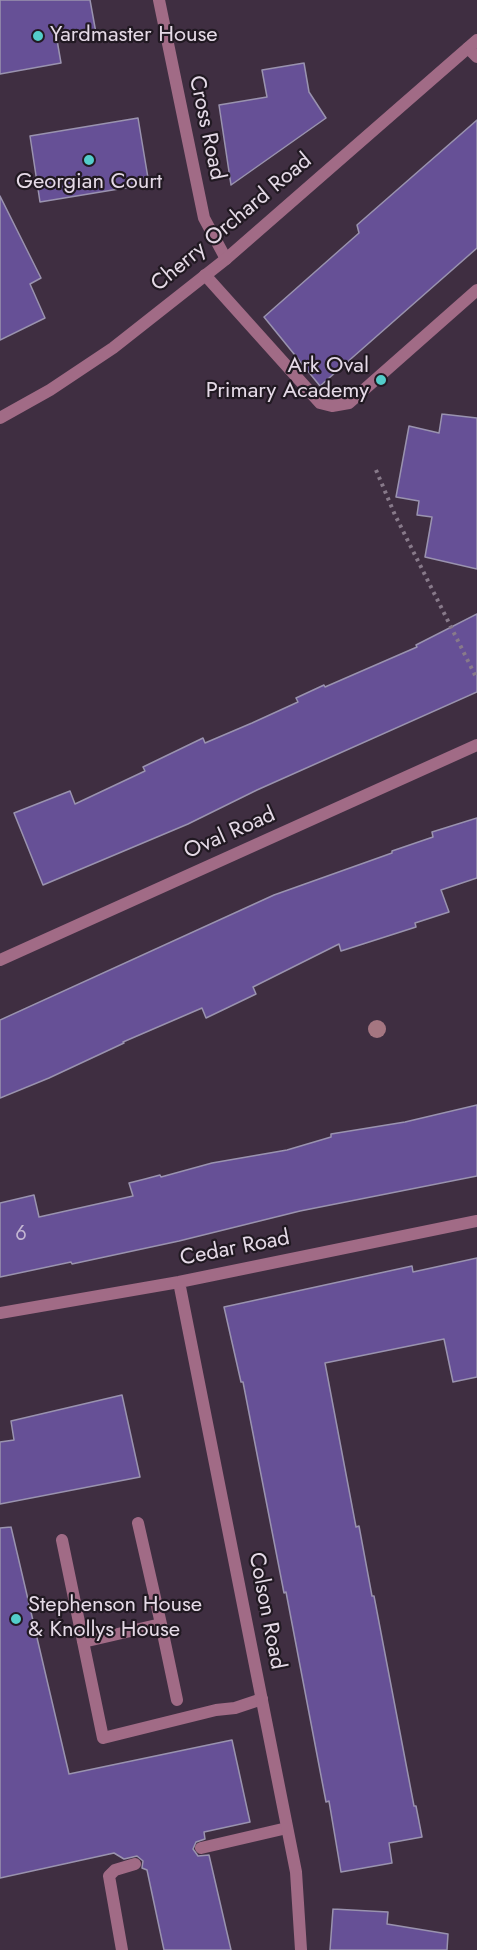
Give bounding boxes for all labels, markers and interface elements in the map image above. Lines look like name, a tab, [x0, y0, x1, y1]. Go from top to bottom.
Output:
place label: Yardmaster House	[50, 23, 218, 49]
marker: Yardmaster House	[31, 29, 45, 43]
street label: Cross Road	[182, 73, 230, 183]
street label: Cherry Orchard Road	[146, 148, 318, 298]
marker: Georgian Court	[82, 153, 96, 167]
place label: Georgian Court	[16, 170, 162, 196]
place label: Ark Oval Primary Academy	[206, 354, 369, 406]
marker: Ark Oval Primary Academy	[374, 373, 388, 387]
street label: Oval Road	[180, 802, 280, 866]
house number: 6	[15, 1223, 27, 1247]
street label: Cedar Road	[178, 1225, 292, 1273]
street label: Colson Road	[242, 1550, 290, 1672]
place label: Stephenson House & Knollys House	[28, 1593, 202, 1645]
marker: Stephenson House & Knollys House	[9, 1612, 23, 1626]

